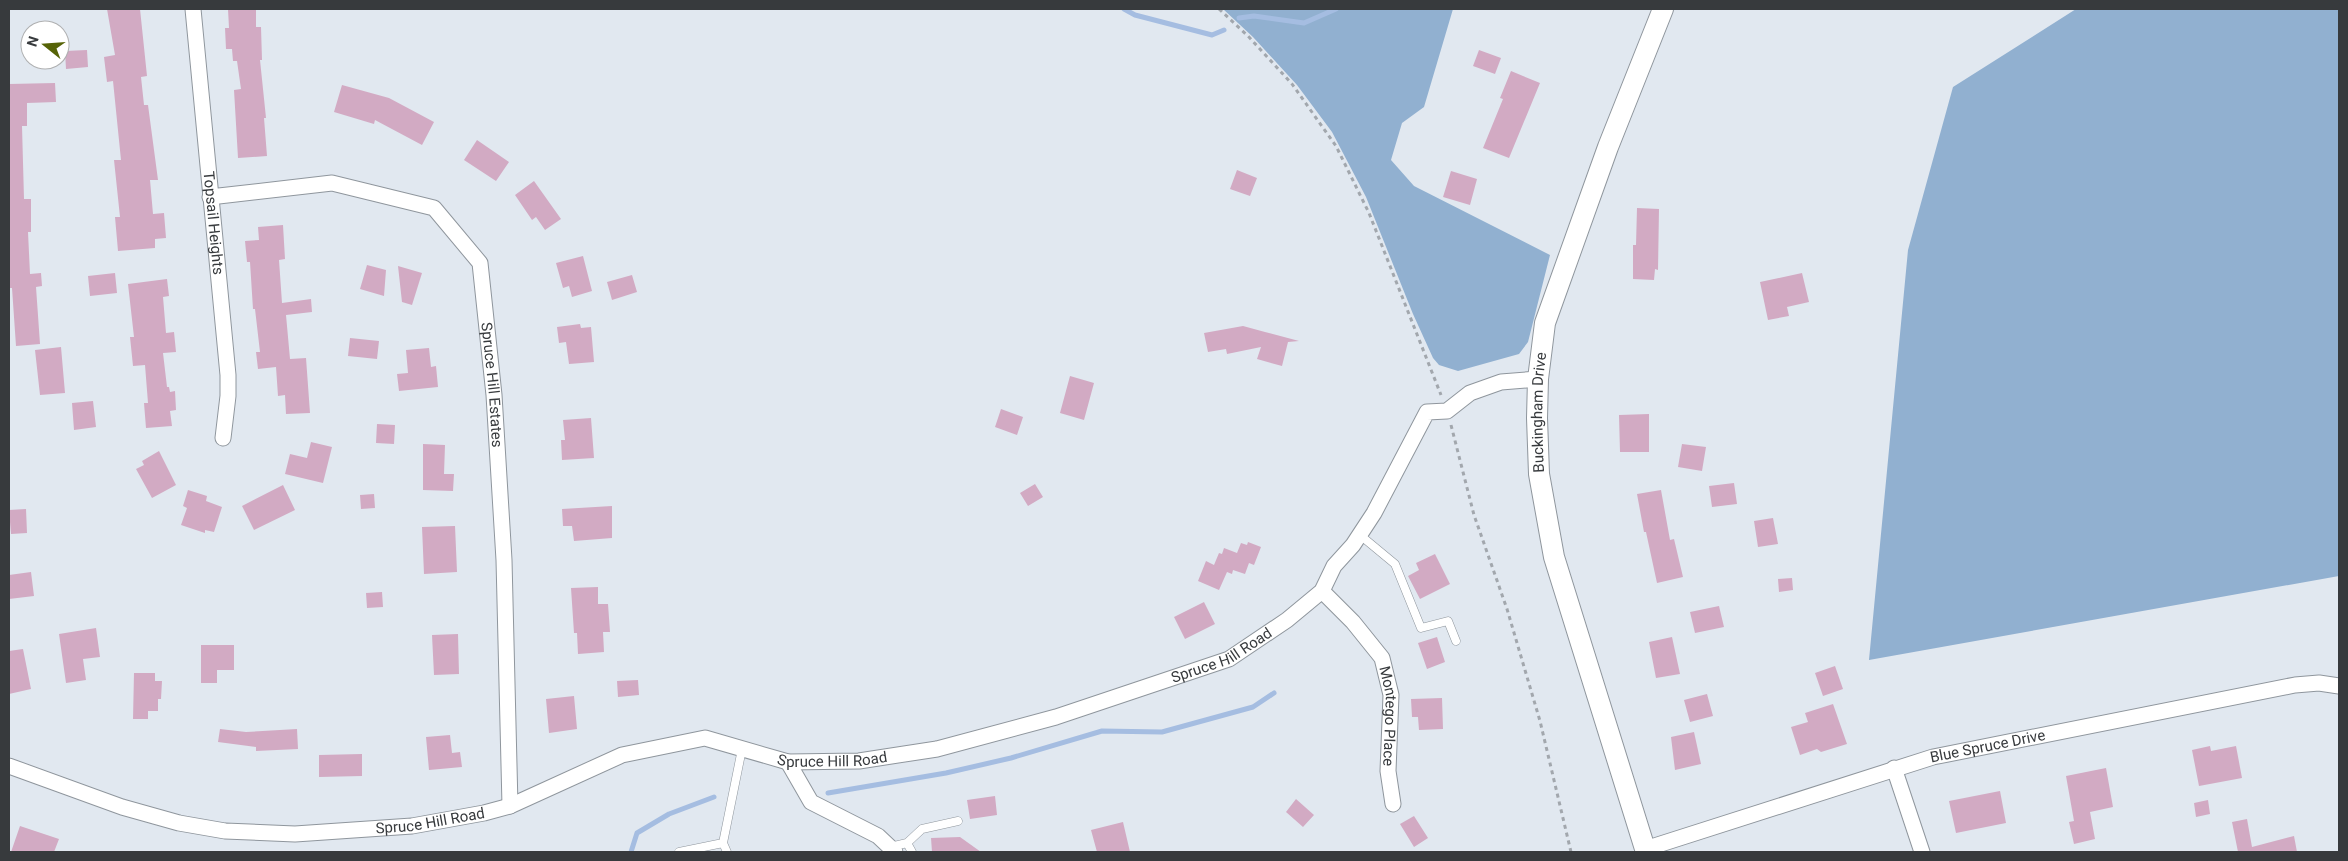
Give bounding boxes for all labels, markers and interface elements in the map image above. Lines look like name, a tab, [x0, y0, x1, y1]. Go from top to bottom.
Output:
north arrow	[20, 20, 70, 70]
text: N	[23, 34, 42, 48]
street label: Topsail Heights	[200, 170, 227, 276]
street label: Spruce Hill Estates	[477, 321, 506, 448]
street label: Buckingham Drive	[1528, 351, 1550, 473]
street label: Spruce Hill Road	[1169, 624, 1275, 687]
street label: Montego Place	[1375, 664, 1400, 767]
street label: Blue Spruce Drive	[1928, 726, 2047, 766]
street label: Spruce Hill Road	[775, 748, 888, 771]
street label: Spruce Hill Road	[375, 804, 486, 837]

